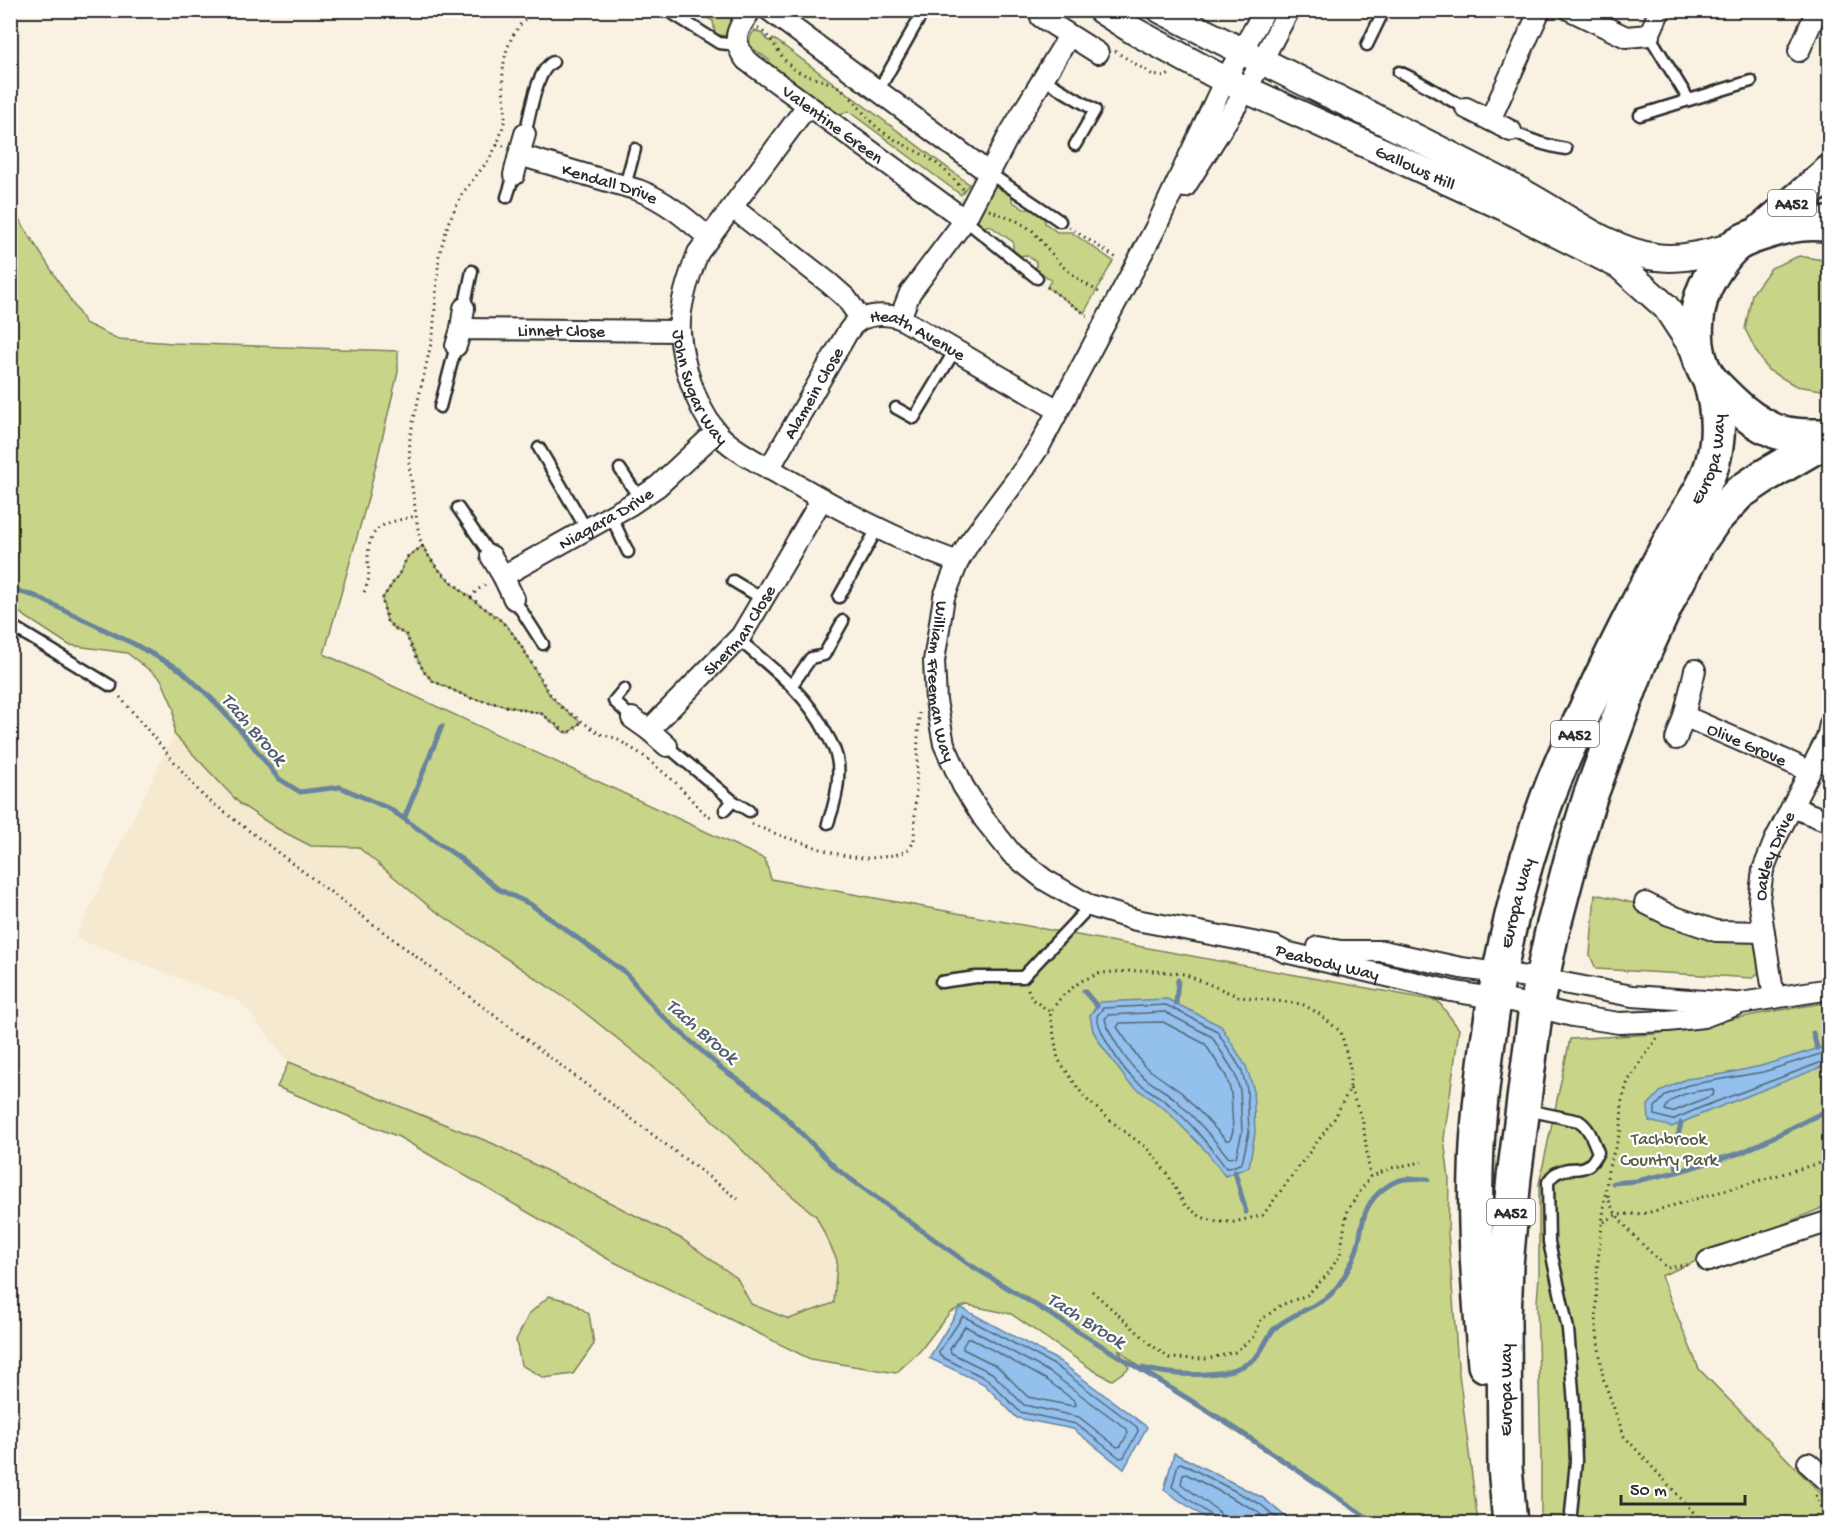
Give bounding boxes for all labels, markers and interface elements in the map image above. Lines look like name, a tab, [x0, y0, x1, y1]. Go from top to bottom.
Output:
street label: Valentine Green	[776, 81, 887, 170]
street label: Gallows Hill	[1371, 142, 1458, 196]
street label: Kendall Drive	[559, 160, 661, 211]
road number: A452	[1768, 190, 1816, 216]
street label: Heath Avenue	[869, 307, 969, 367]
street label: Linnet Close	[517, 322, 606, 343]
street label: John Sugar Way	[667, 329, 731, 451]
street label: Alamein Close	[780, 344, 850, 444]
street label: Europa Way	[1687, 414, 1730, 509]
street label: Niagara Drive	[556, 484, 659, 556]
street label: Sherman Close	[700, 582, 782, 681]
street label: William Freeman Way	[921, 599, 959, 766]
water label: Tach Brook	[215, 690, 291, 773]
street label: Olive Grove	[1703, 719, 1790, 773]
road number: A452	[1551, 721, 1599, 747]
street label: Oakley Drive	[1751, 808, 1801, 902]
street label: Europa Way	[1497, 856, 1540, 951]
street label: Peabody Way	[1270, 940, 1381, 987]
water label: Tach Brook	[660, 995, 743, 1072]
park label: Tachbrook Country Park	[1620, 1130, 1720, 1172]
road number: A452	[1487, 1199, 1535, 1225]
water label: Tach Brook	[1042, 1289, 1130, 1356]
street label: Europa Way	[1497, 1344, 1518, 1436]
scale bar	[1621, 1468, 1746, 1506]
text: 50 m	[1630, 1481, 1667, 1502]

